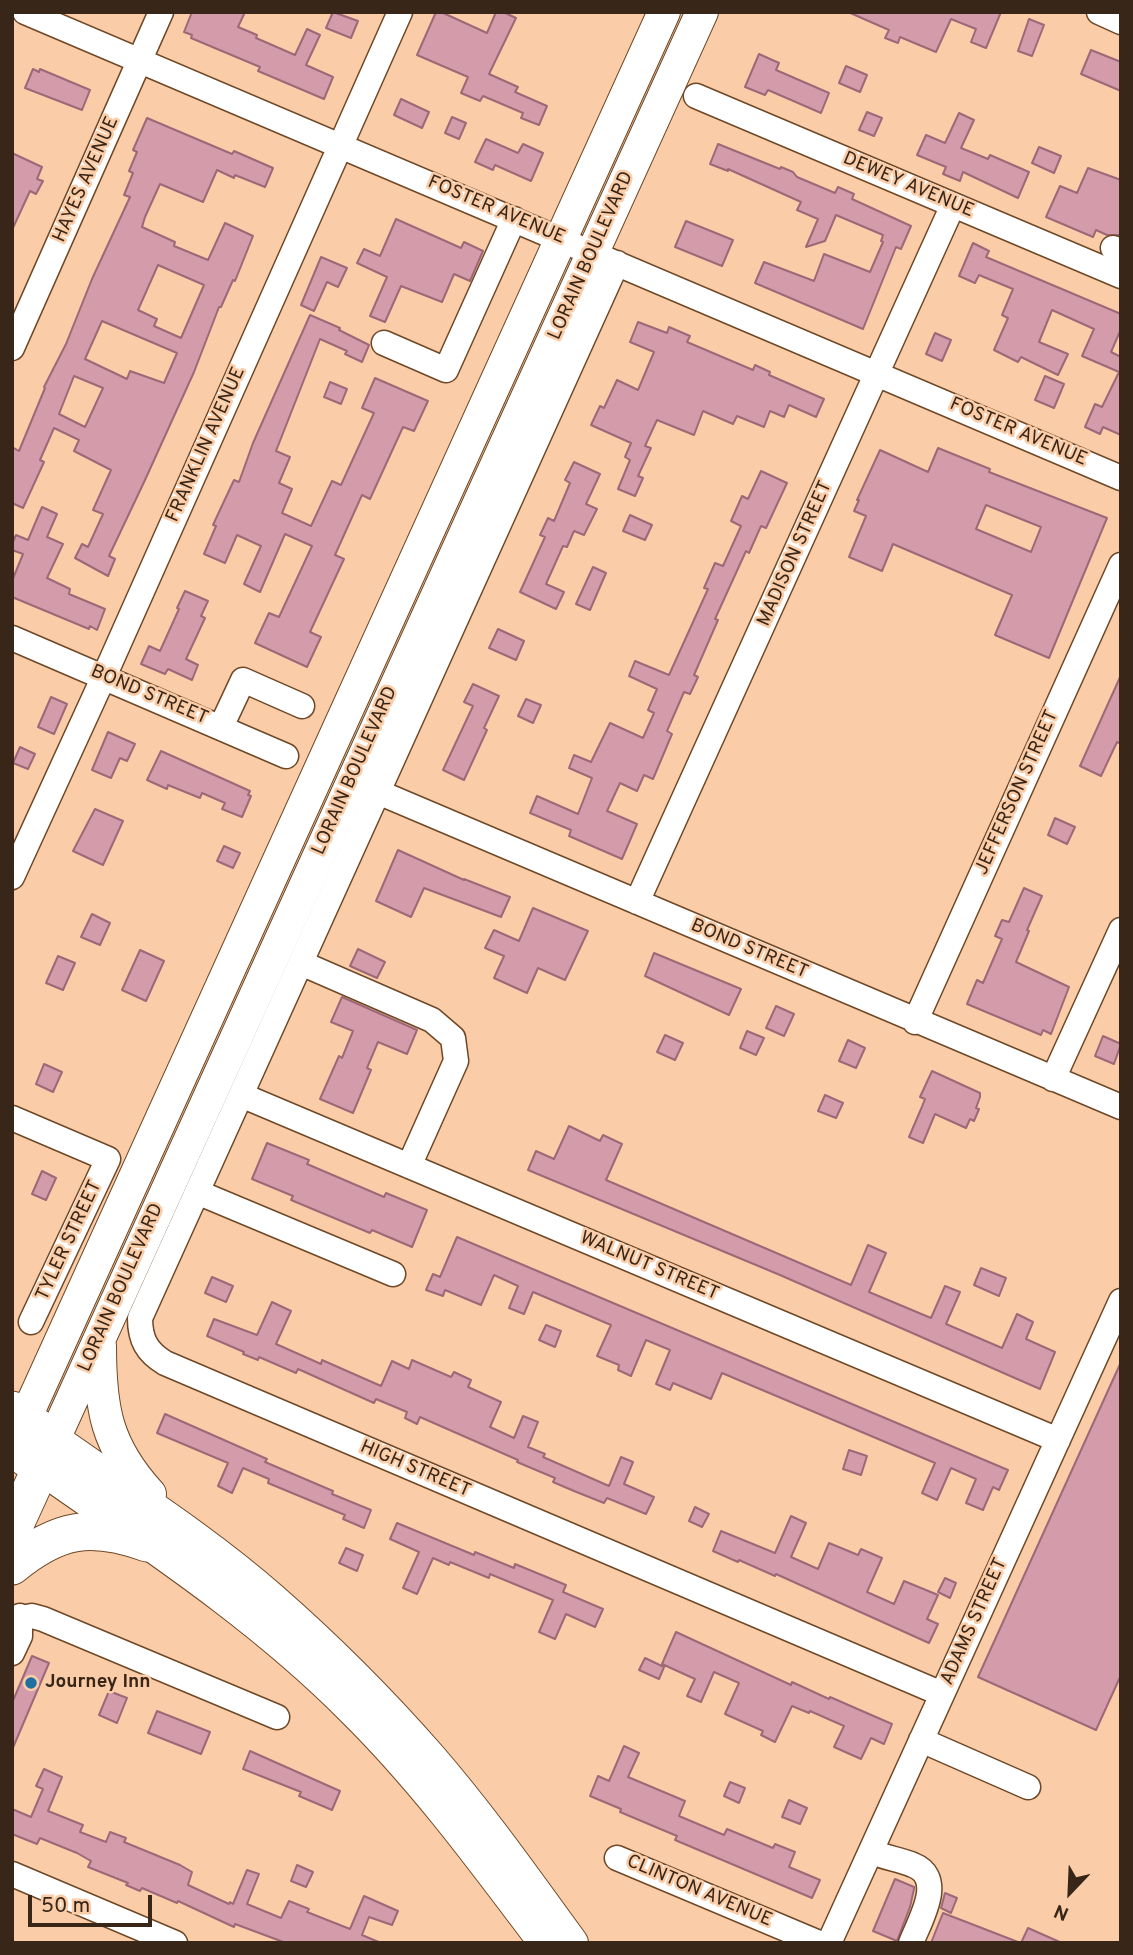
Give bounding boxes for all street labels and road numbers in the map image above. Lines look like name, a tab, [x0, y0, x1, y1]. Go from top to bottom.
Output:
street label: HAYES AVENUE	[49, 114, 125, 246]
street label: DEWEY AVENUE	[839, 148, 977, 224]
street label: LORAIN BOULEVARD	[545, 168, 639, 344]
street label: FOSTER AVENUE	[424, 172, 568, 250]
street label: FRANKLIN AVENUE	[163, 364, 251, 526]
street label: FOSTER AVENUE	[946, 394, 1090, 472]
street label: MADISON STREET	[754, 478, 838, 630]
street label: BOND STREET	[87, 661, 211, 731]
street label: LORAIN BOULEVARD	[309, 683, 403, 859]
street label: JEFFERSON STREET	[971, 707, 1065, 879]
street label: BOND STREET	[687, 915, 811, 985]
street label: TYLER STREET	[32, 1177, 108, 1305]
street label: LORAIN BOULEVARD	[75, 1200, 169, 1376]
street label: WALNUT STREET	[576, 1227, 722, 1307]
street label: HIGH STREET	[356, 1436, 474, 1504]
street label: ADAMS STREET	[937, 1555, 1013, 1689]
street label: CLINTON AVENUE	[623, 1851, 775, 1933]

